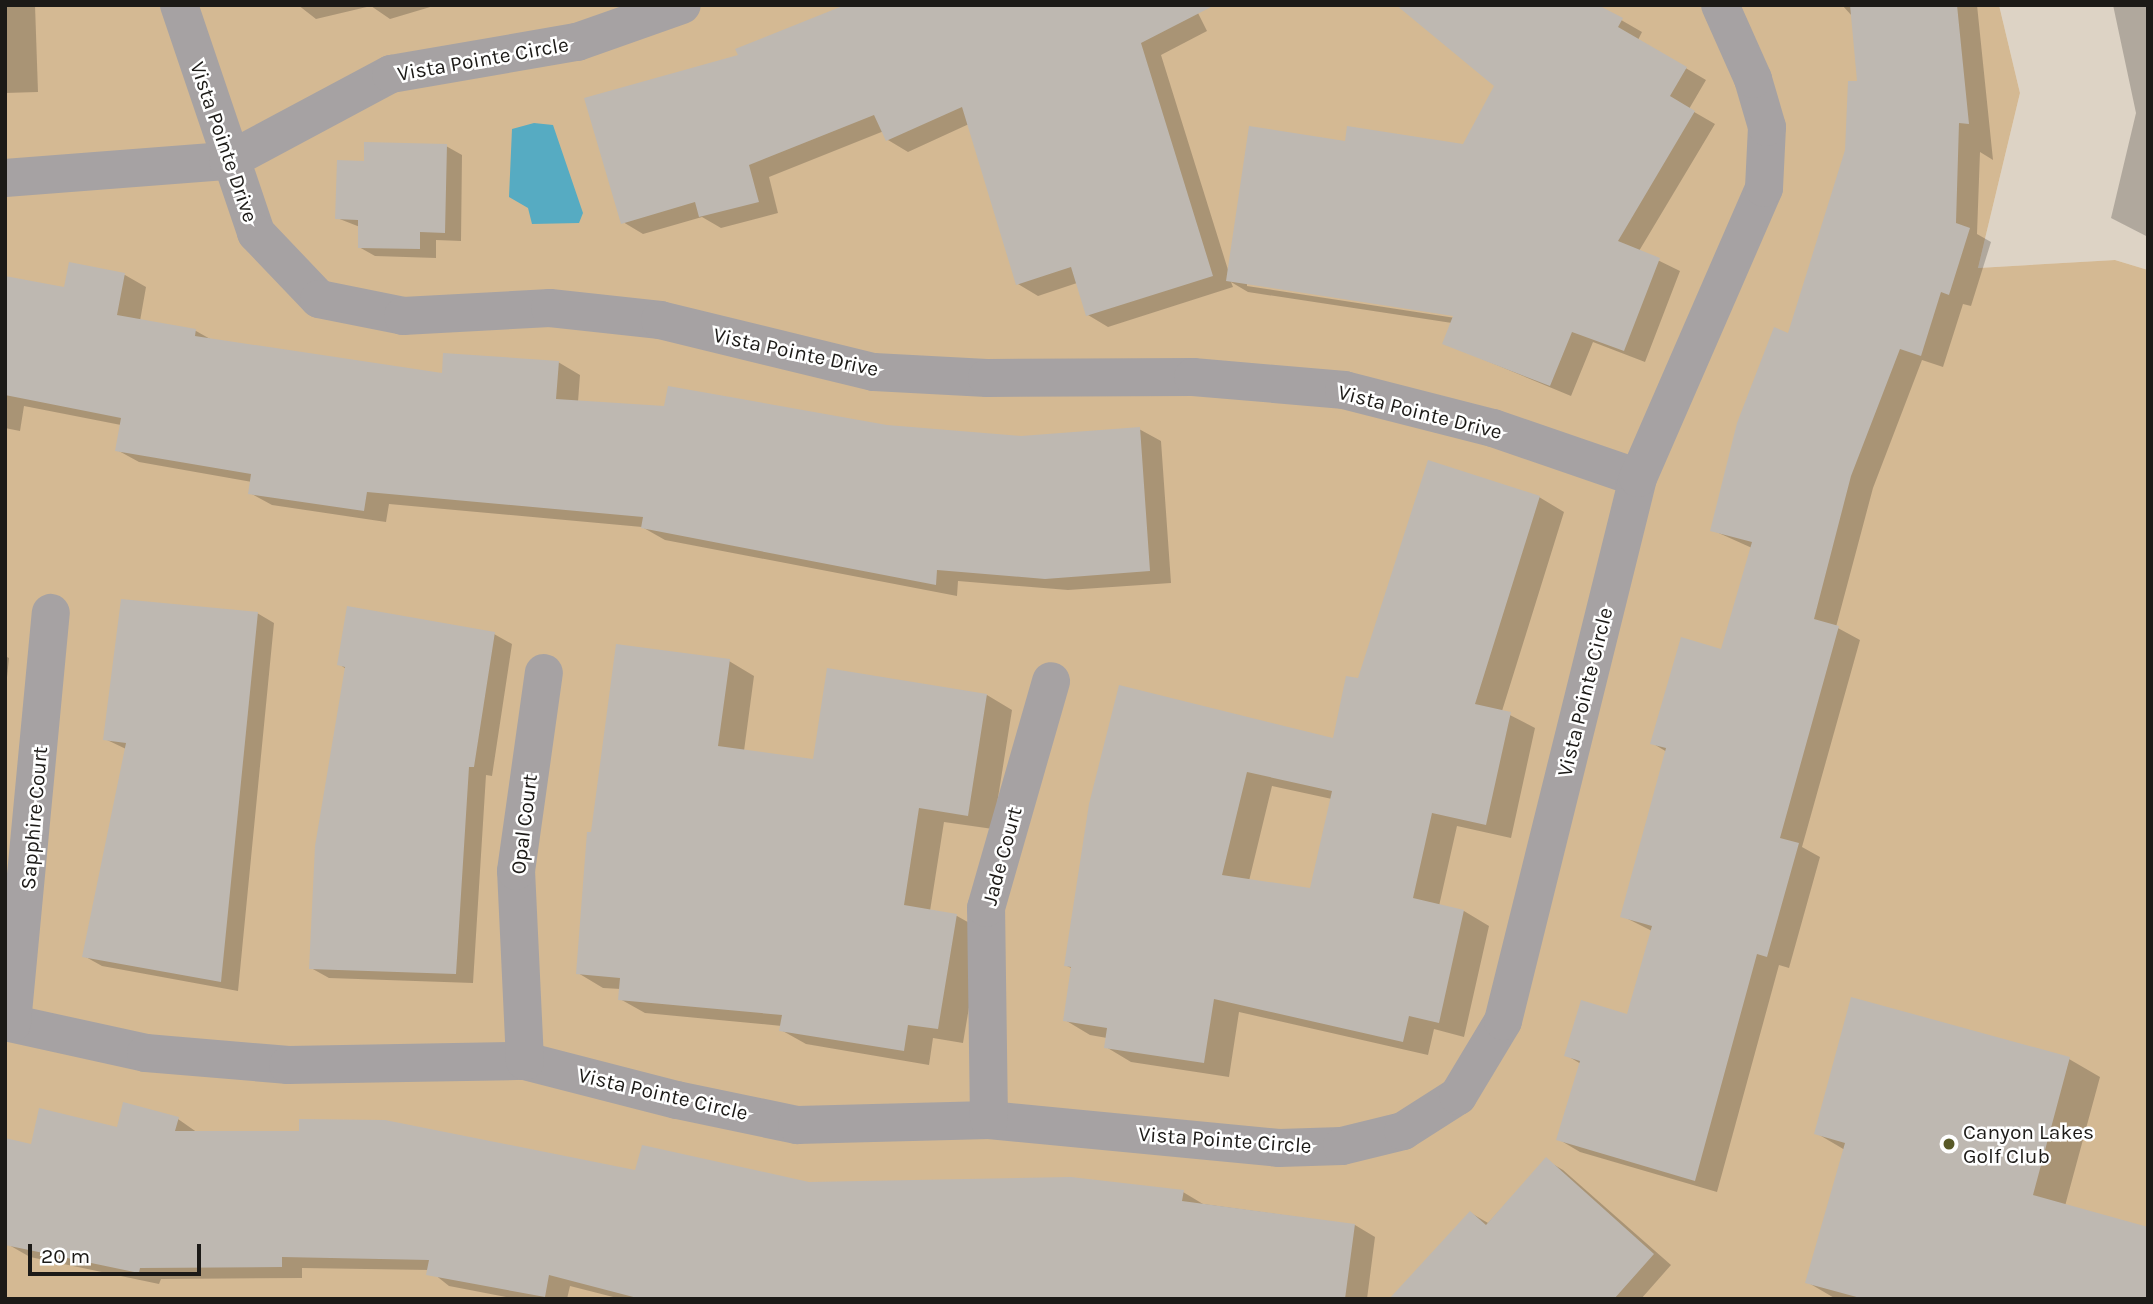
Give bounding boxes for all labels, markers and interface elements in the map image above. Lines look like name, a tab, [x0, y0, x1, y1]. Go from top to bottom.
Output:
street label: Vista Pointe Circle	[395, 32, 571, 86]
street label: Vista Pointe Drive	[185, 58, 263, 226]
street label: Vista Pointe Drive	[711, 322, 881, 382]
street label: Vista Pointe Drive	[1335, 379, 1505, 445]
street label: Vista Pointe Circle	[1552, 605, 1618, 779]
street label: Sapphire Court	[15, 745, 53, 891]
street label: Opal Court	[505, 772, 543, 876]
street label: Jade Court	[977, 804, 1027, 908]
street label: Vista Pointe Circle	[576, 1062, 750, 1126]
place label: Canyon Lakes Golf Club	[1963, 1119, 2094, 1169]
street label: Vista Pointe Circle	[1138, 1121, 1312, 1159]
marker: Canyon Lakes Golf Club	[1941, 1136, 1957, 1152]
scale bar	[32, 1230, 205, 1274]
text: 20 m	[41, 1244, 90, 1268]

